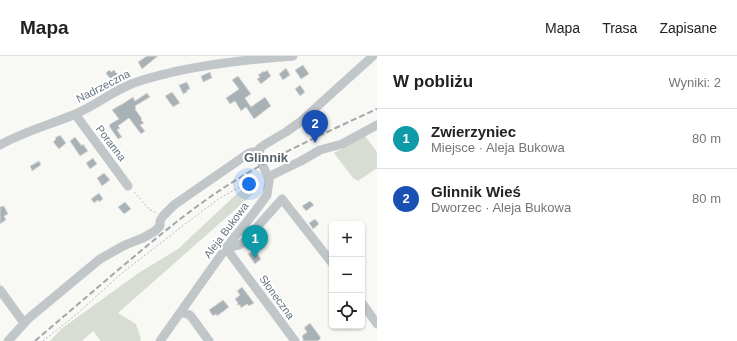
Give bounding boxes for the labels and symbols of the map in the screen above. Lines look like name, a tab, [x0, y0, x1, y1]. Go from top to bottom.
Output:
street label: Nadrzeczna	[74, 67, 133, 105]
pin: 2	[302, 110, 328, 143]
street label: Poranna	[94, 123, 129, 164]
district label: Glinnik	[244, 150, 289, 165]
your location	[239, 174, 259, 194]
street label: Aleja Bukowa	[201, 199, 251, 260]
pin: 1	[242, 225, 268, 258]
street label: Słoneczna	[257, 273, 297, 322]

